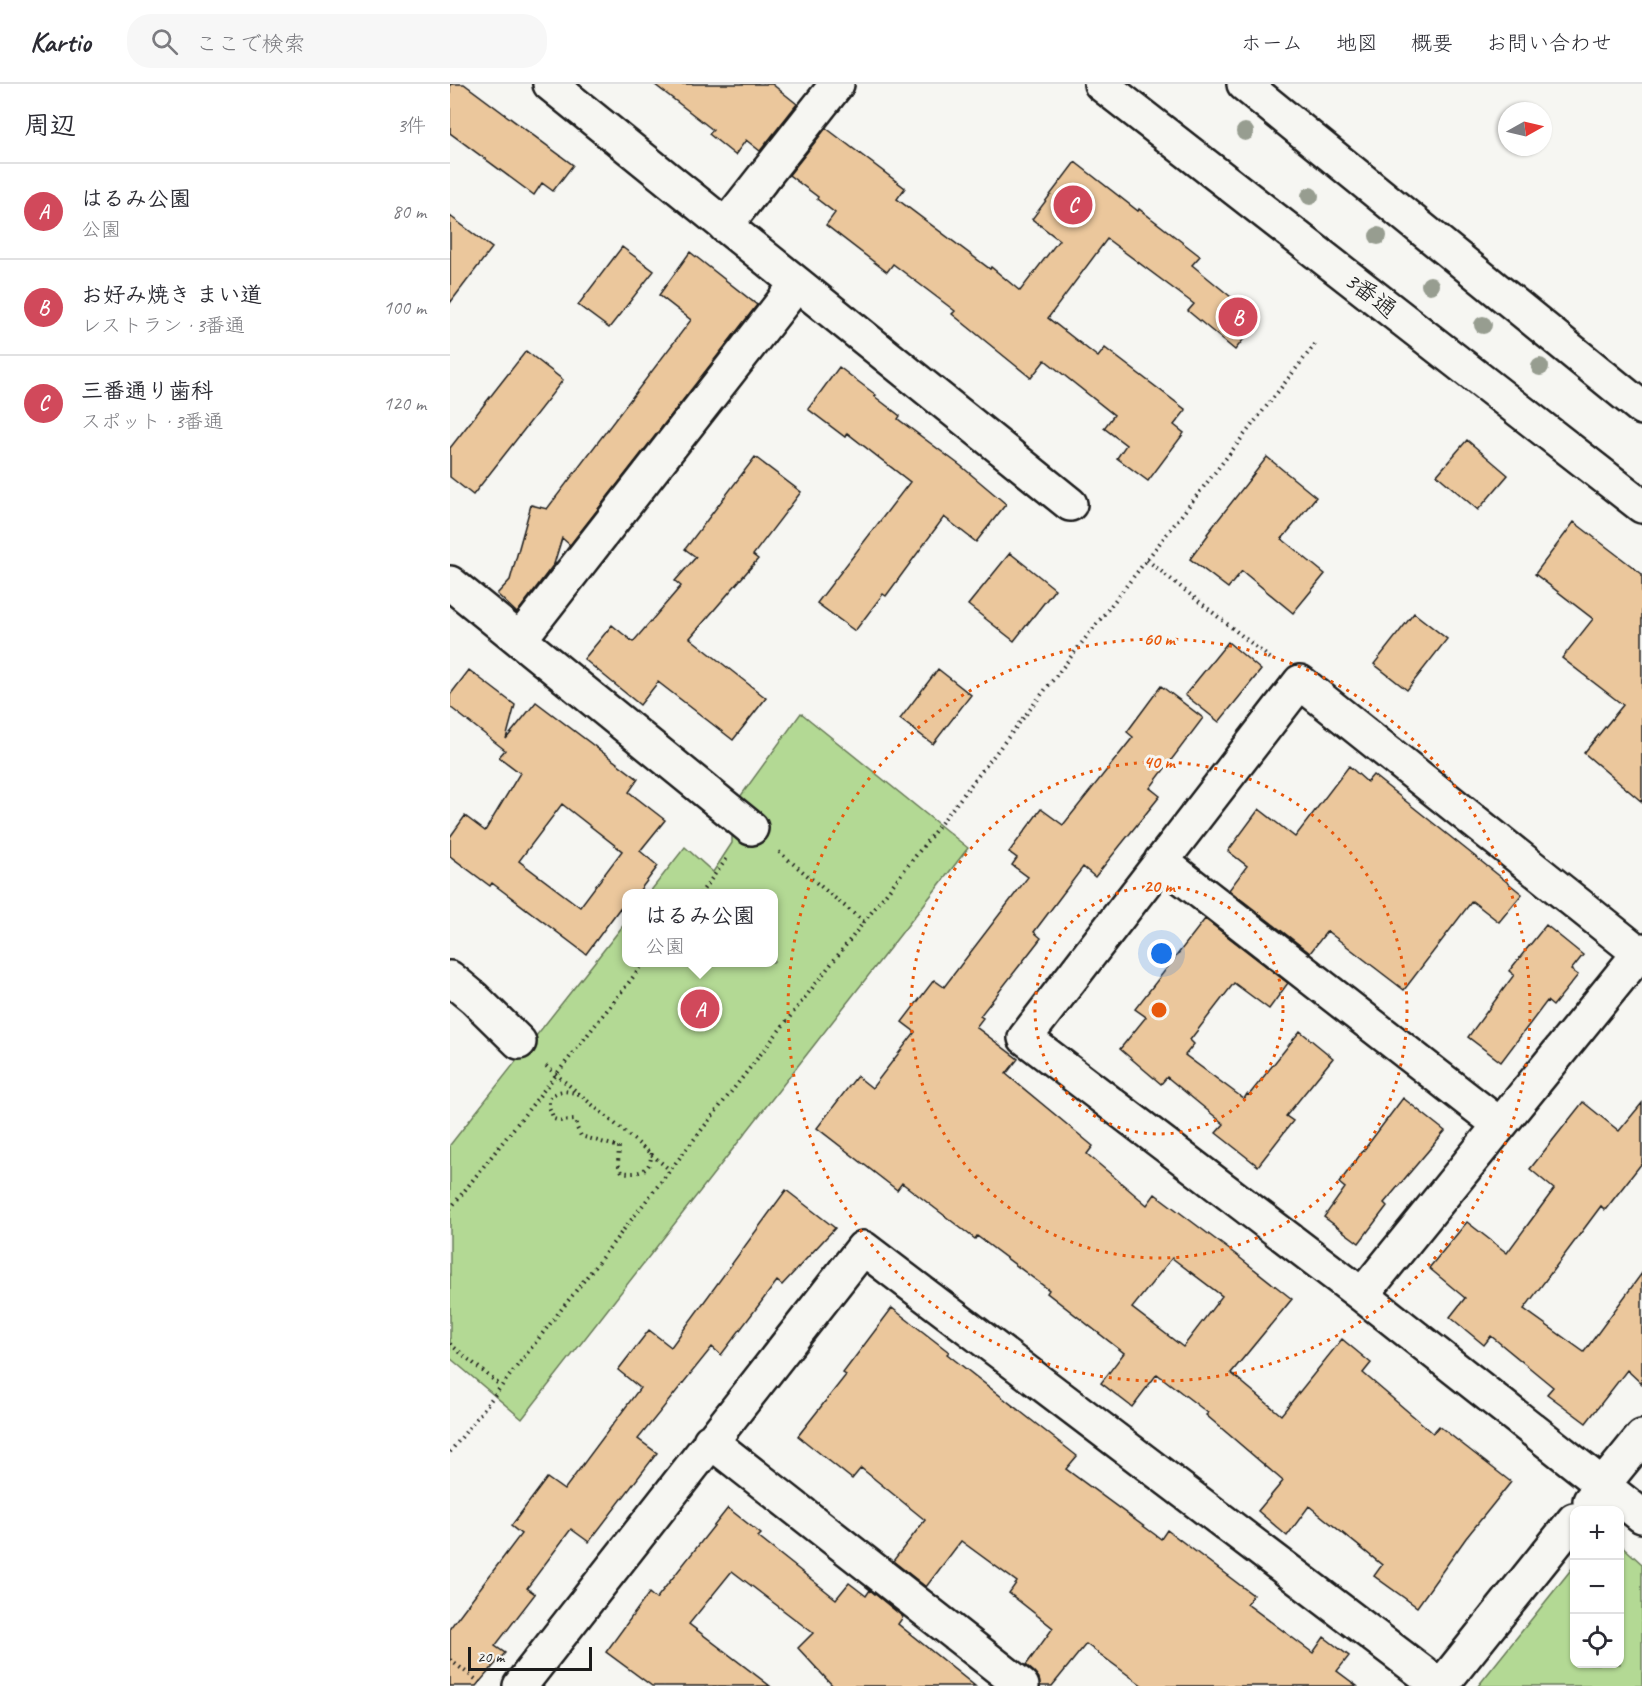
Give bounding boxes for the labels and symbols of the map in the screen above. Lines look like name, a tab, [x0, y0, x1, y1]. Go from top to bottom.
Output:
north arrow	[1498, 102, 1552, 156]
pin: C	[1054, 182, 1092, 228]
street label: 3番通	[1339, 265, 1403, 325]
pin: B	[1218, 294, 1258, 340]
text: 60 m	[1143, 628, 1176, 650]
text: 40 m	[1144, 751, 1176, 773]
text: 20 m	[1144, 875, 1176, 897]
your location	[1147, 939, 1176, 968]
pin: A	[680, 986, 720, 1032]
centre of rings	[1149, 1000, 1169, 1020]
scale bar	[468, 1644, 592, 1672]

